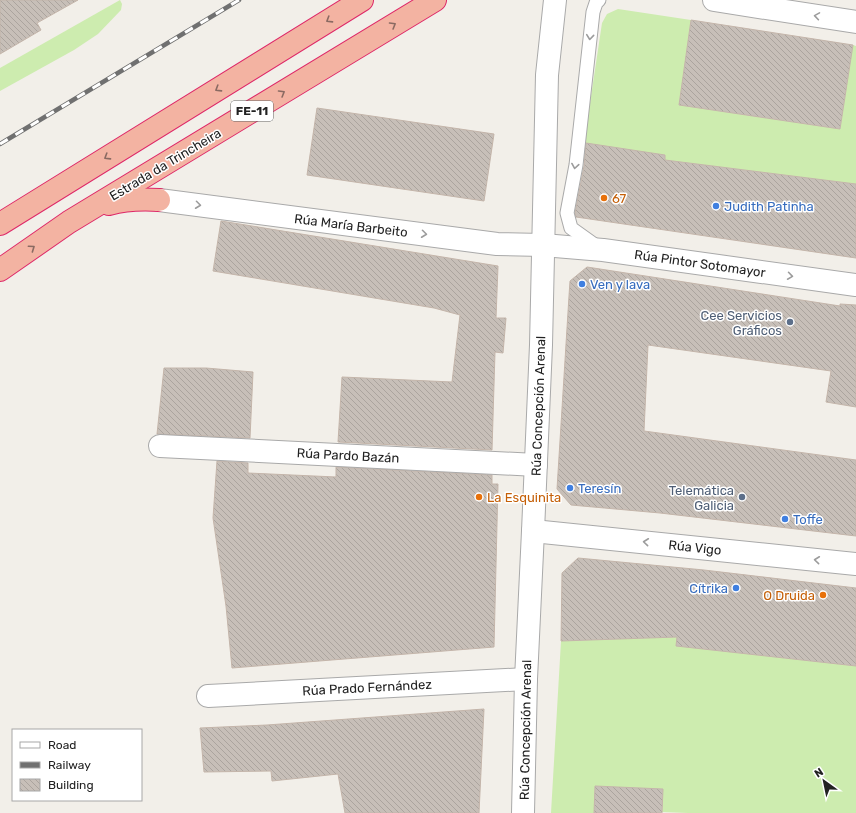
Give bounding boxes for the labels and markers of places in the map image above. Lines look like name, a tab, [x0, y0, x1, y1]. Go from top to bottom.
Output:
place label: 67	[612, 191, 626, 206]
marker: 67	[599, 193, 609, 203]
place label: Judith Patinha	[724, 199, 814, 214]
marker: Judith Patinha	[711, 201, 721, 211]
place label: Ven y lava	[590, 277, 650, 292]
marker: Ven y lava	[577, 279, 587, 289]
place label: Cee Servicios Gráficos	[701, 308, 782, 338]
marker: Cee Servicios Gráficos	[785, 317, 795, 327]
place label: Teresín	[578, 481, 621, 496]
marker: Teresín	[565, 483, 575, 493]
place label: Telemática Galicia	[669, 483, 734, 513]
place label: La Esquinita	[487, 490, 561, 505]
marker: La Esquinita	[474, 492, 484, 502]
marker: Telemática Galicia	[737, 492, 747, 502]
place label: Toffe	[793, 512, 823, 527]
marker: Toffe	[780, 514, 790, 524]
place label: Cítrika	[689, 581, 728, 596]
marker: Cítrika	[731, 583, 741, 593]
place label: O Druida	[763, 588, 815, 603]
marker: O Druida	[818, 590, 828, 600]

